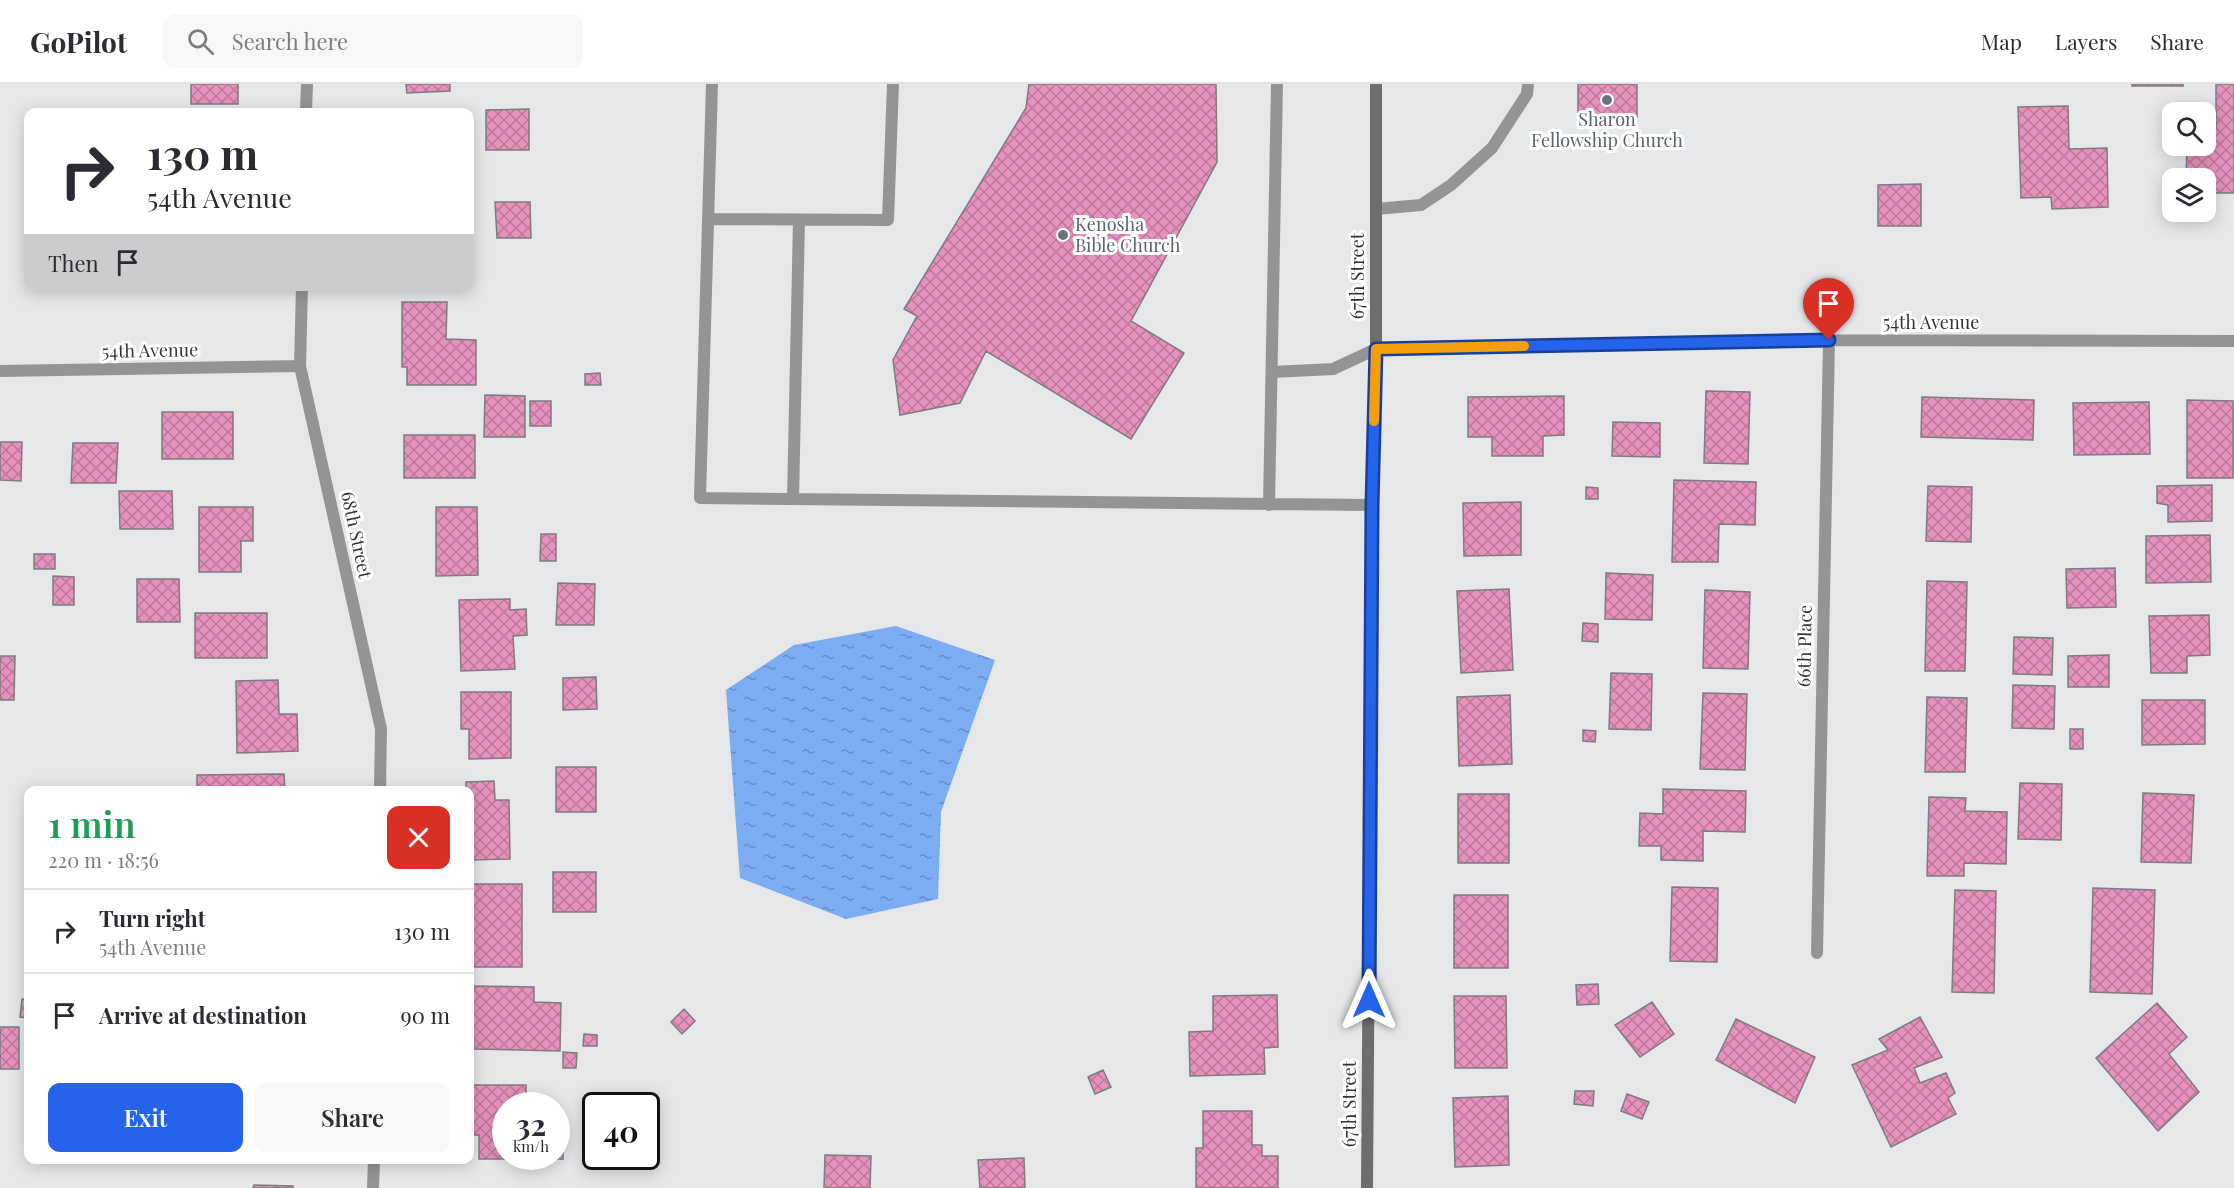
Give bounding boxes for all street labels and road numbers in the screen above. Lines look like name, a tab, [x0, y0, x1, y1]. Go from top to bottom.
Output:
street label: 67th Street	[1345, 232, 1369, 319]
street label: 54th Avenue	[1883, 310, 1979, 334]
street label: 54th Avenue	[101, 337, 198, 363]
street label: 68th Street	[336, 489, 378, 581]
street label: 66th Place	[1791, 605, 1817, 687]
street label: 67th Street	[1337, 1060, 1361, 1147]

